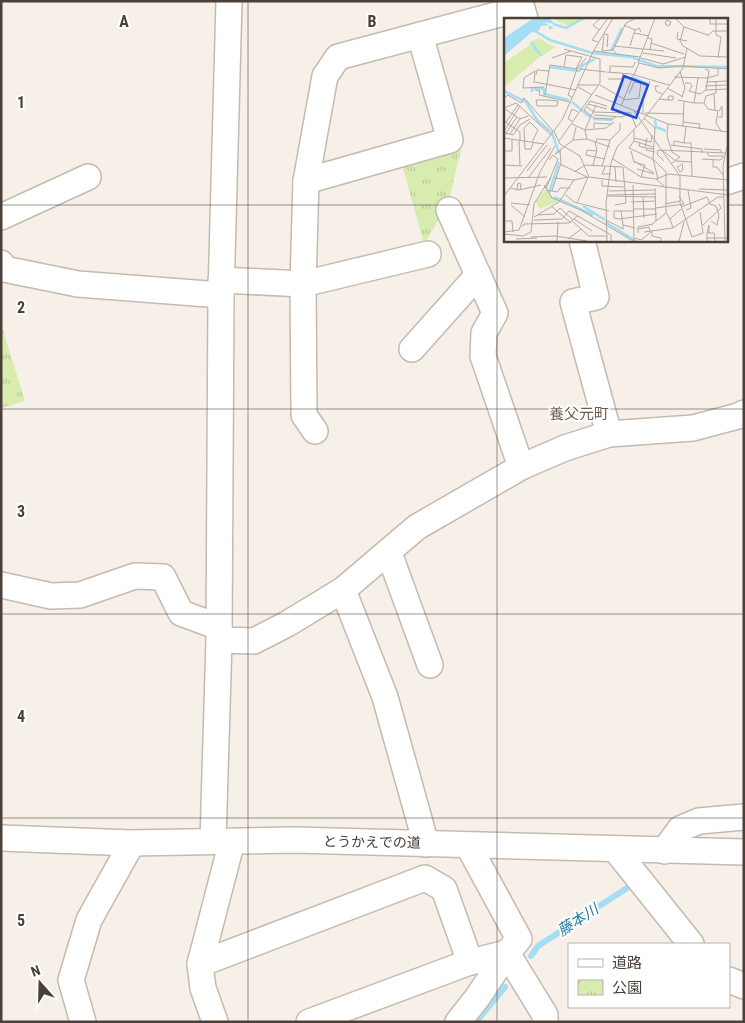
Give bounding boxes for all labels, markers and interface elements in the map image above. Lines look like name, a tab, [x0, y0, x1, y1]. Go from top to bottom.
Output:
text: A	[119, 12, 129, 31]
text: B	[368, 12, 377, 31]
inset map	[504, 18, 728, 241]
text: 1	[17, 93, 25, 112]
text: 2	[17, 298, 25, 317]
district label: 養父元町	[549, 405, 609, 423]
text: 3	[17, 502, 25, 521]
text: 4	[17, 707, 25, 726]
street label: とうかえでの道	[323, 833, 421, 851]
water label: 藤本川	[554, 899, 603, 940]
text: 5	[17, 911, 25, 930]
legend	[568, 943, 730, 1008]
text: 道路	[612, 954, 642, 972]
north arrow	[15, 958, 65, 1008]
text: N	[29, 962, 42, 980]
text: 公園	[612, 979, 642, 997]

